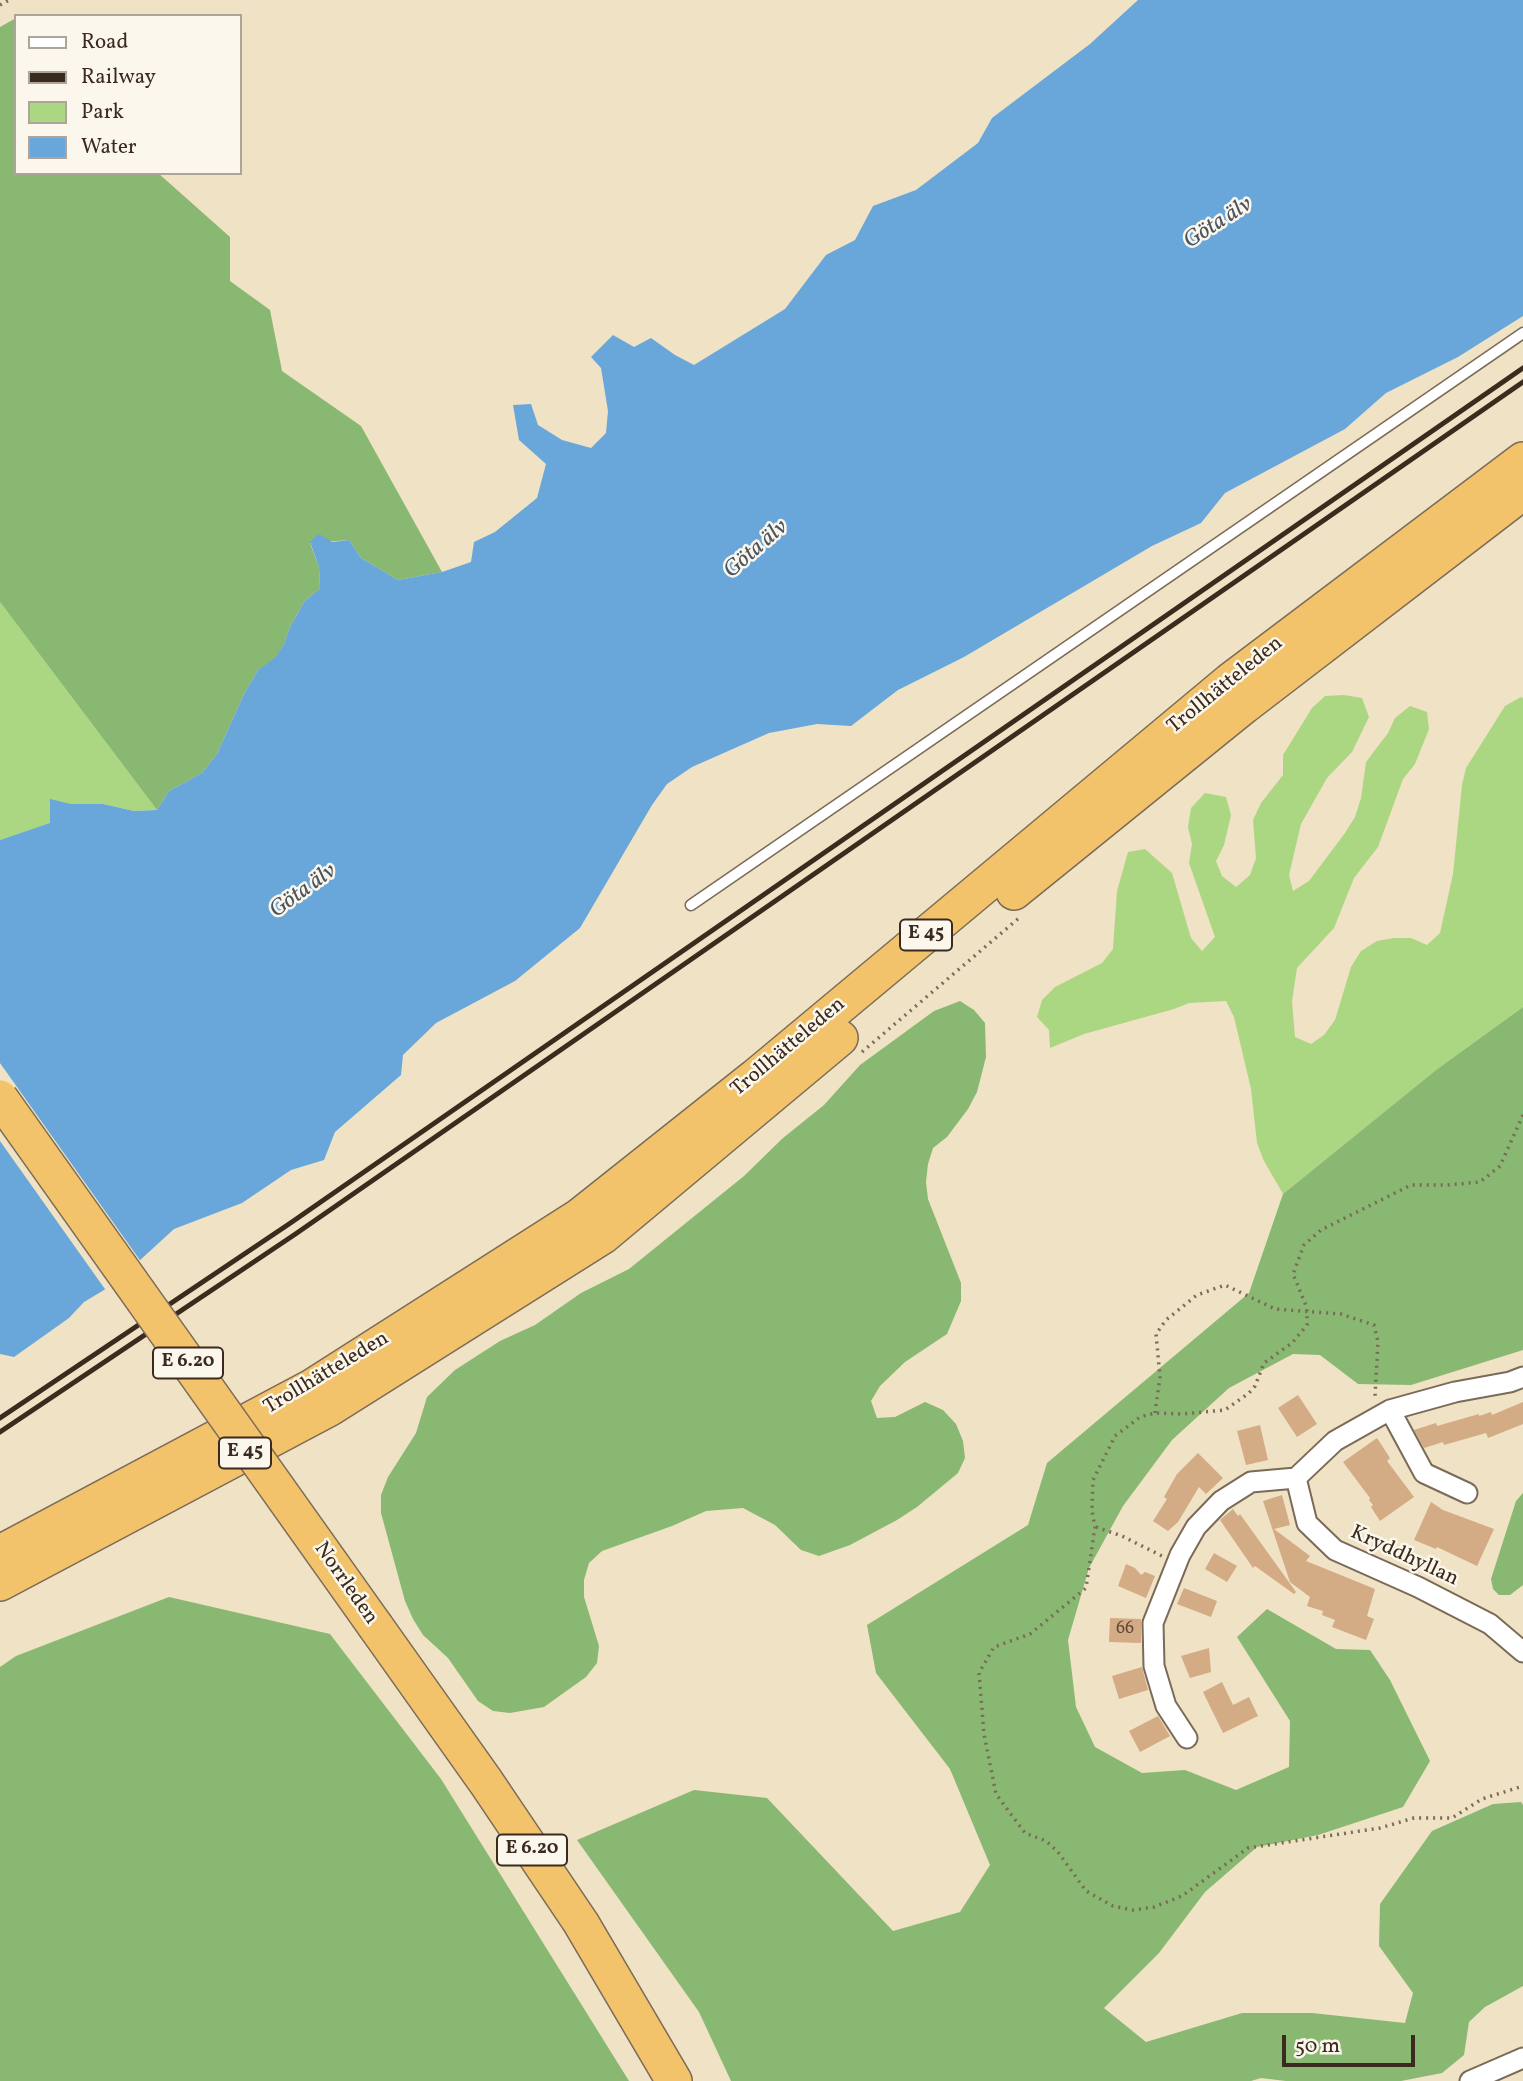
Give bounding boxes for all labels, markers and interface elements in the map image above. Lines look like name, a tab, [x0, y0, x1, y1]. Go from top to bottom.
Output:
legend	[14, 14, 242, 175]
text: Road	[81, 28, 128, 57]
text: Railway	[81, 63, 156, 92]
text: Park	[81, 98, 124, 127]
text: Water	[81, 133, 137, 162]
water label: Göta älv	[1180, 192, 1258, 256]
water label: Göta älv	[719, 515, 795, 585]
street label: Trollhätteleden	[1163, 632, 1289, 740]
water label: Göta älv	[265, 858, 343, 926]
road number: E 45	[900, 920, 952, 951]
street label: Trollhätteleden	[727, 993, 851, 1103]
street label: Trollhätteleden	[260, 1327, 394, 1421]
road number: E 6.20	[153, 1348, 223, 1378]
road number: E 45	[219, 1438, 271, 1469]
street label: Kryddhyllan	[1346, 1521, 1462, 1593]
street label: Norrleden	[307, 1538, 383, 1630]
house number: 66	[1116, 1619, 1134, 1641]
road number: E 6.20	[497, 1834, 567, 1866]
scale bar	[1285, 2022, 1418, 2066]
text: 50 m	[1295, 2032, 1340, 2061]

